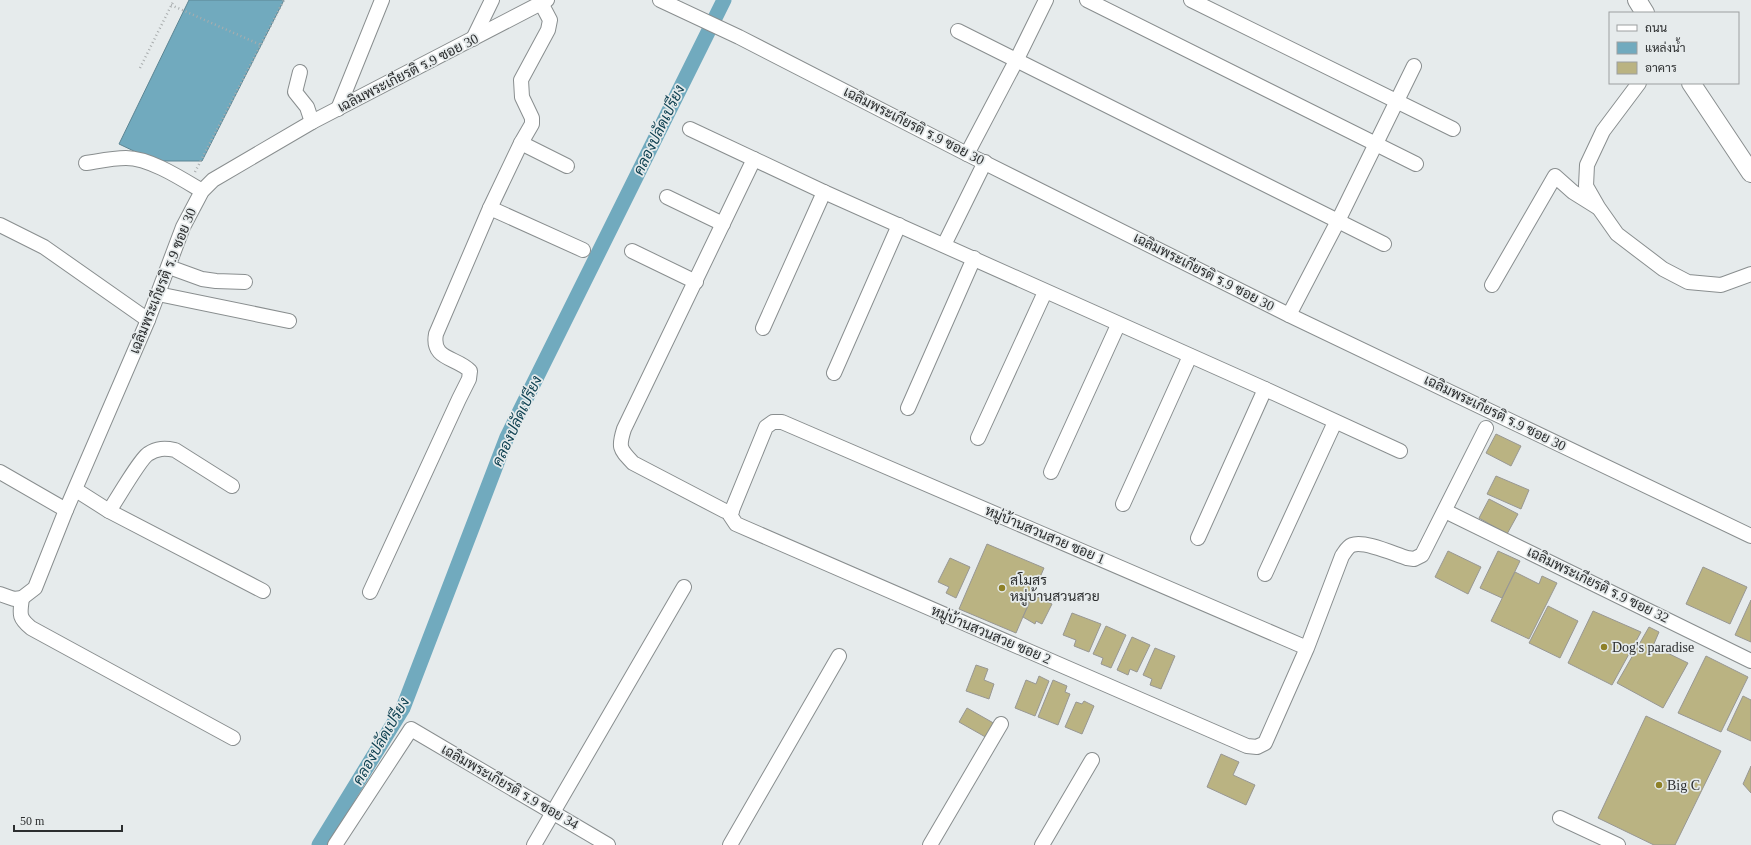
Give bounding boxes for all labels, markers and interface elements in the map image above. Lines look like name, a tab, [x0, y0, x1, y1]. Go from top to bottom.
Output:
legend	[1609, 12, 1739, 84]
text: ถนน	[1645, 21, 1668, 35]
street label: เฉลิมพระเกียรติ ร.9 ซอย 30	[334, 29, 481, 115]
text: แหล่งน้ำ	[1645, 37, 1685, 55]
text: อาคาร	[1645, 61, 1677, 75]
water label: คลองปลัดเปรียง	[629, 81, 688, 178]
street label: เฉลิมพระเกียรติ ร.9 ซอย 30	[841, 82, 988, 168]
street label: เฉลิมพระเกียรติ ร.9 ซอย 30	[125, 205, 199, 356]
street label: เฉลิมพระเกียรติ ร.9 ซอย 30	[1131, 228, 1278, 314]
street label: เฉลิมพระเกียรติ ร.9 ซอย 30	[1422, 370, 1569, 454]
water label: คลองปลัดเปรียง	[487, 372, 545, 469]
street label: หมู่บ้านสวนสวย ซอย 1	[982, 501, 1108, 569]
street label: เฉลิมพระเกียรติ ร.9 ซอย 32	[1525, 542, 1672, 626]
place label: สโมสร หมู่บ้านสวนสวย	[1010, 572, 1100, 606]
marker: สโมสร หมู่บ้านสวนสวย	[997, 583, 1007, 593]
street label: หมู่บ้านสวนสวย ซอย 2	[928, 601, 1054, 669]
place label: Dog's paradise	[1612, 640, 1694, 655]
marker: Dog's paradise	[1599, 642, 1609, 652]
water label: คลองปลัดเปรียง	[348, 693, 412, 787]
street label: เฉลิมพระเกียรติ ร.9 ซอย 34	[439, 740, 582, 832]
place label: Big C	[1667, 778, 1700, 793]
marker: Big C	[1654, 780, 1664, 790]
scale bar	[14, 807, 122, 833]
text: 50 m	[20, 814, 45, 828]

